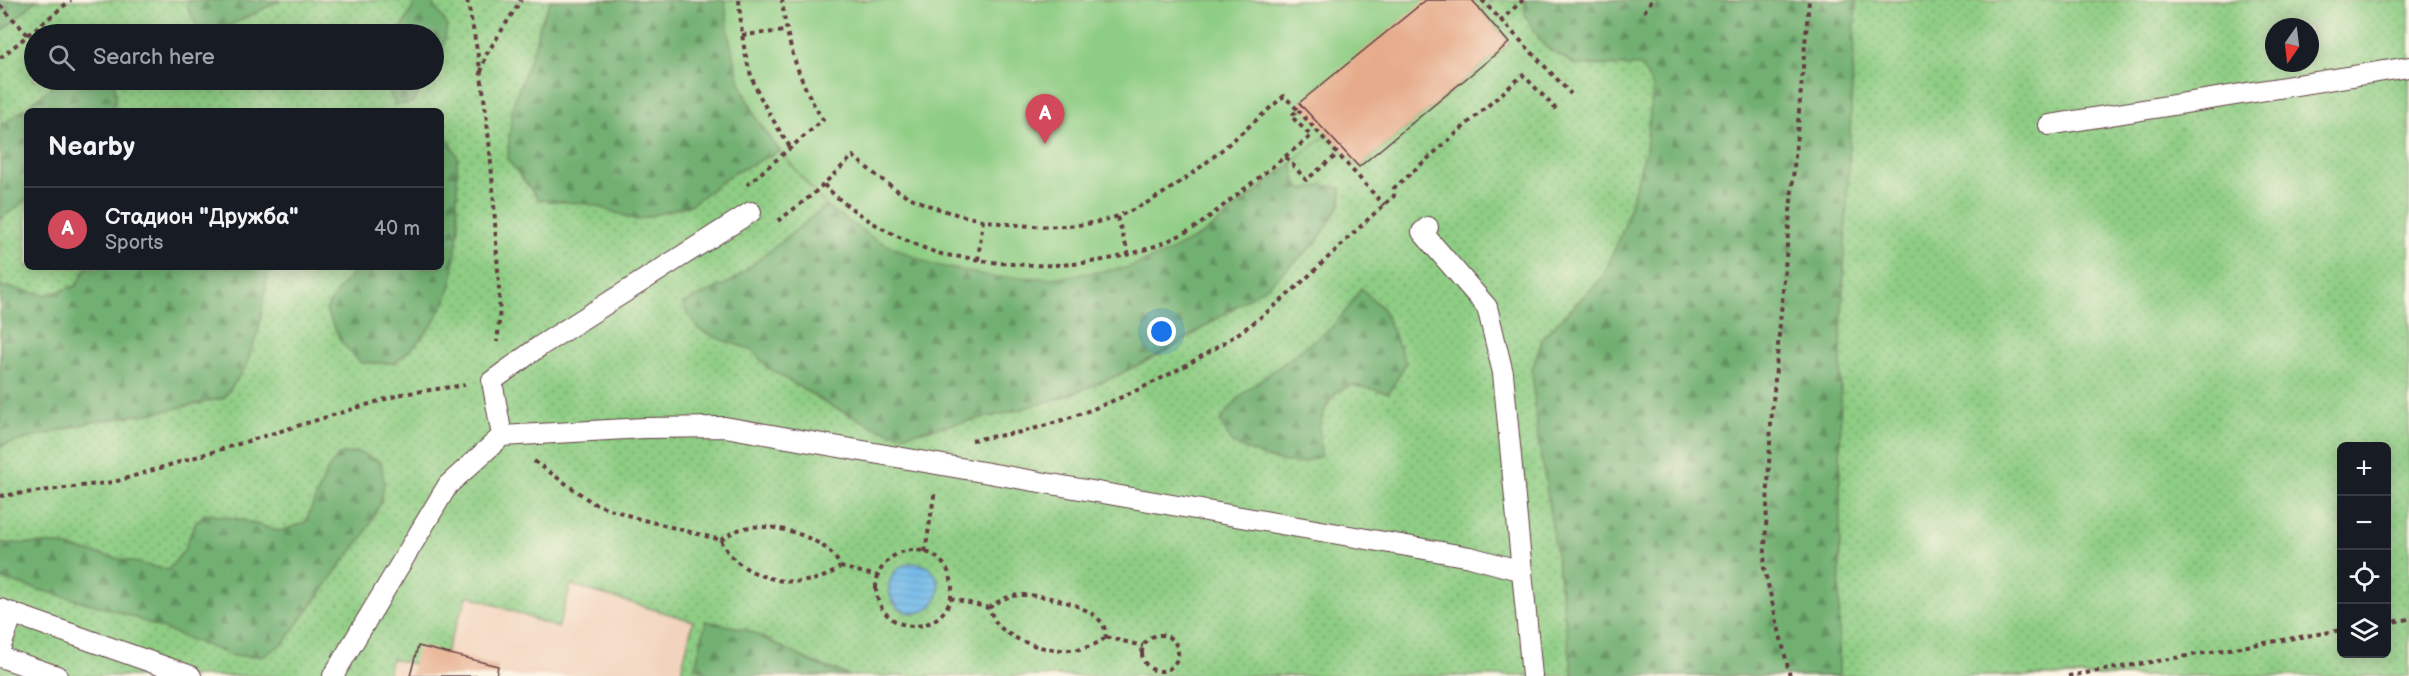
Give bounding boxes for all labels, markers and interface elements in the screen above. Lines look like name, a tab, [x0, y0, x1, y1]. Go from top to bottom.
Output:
north arrow	[2265, 18, 2319, 72]
search box	[24, 24, 444, 90]
icon: search	[45, 41, 78, 74]
text: Search here	[93, 44, 215, 71]
pin: A	[1026, 94, 1064, 144]
text: Nearby	[48, 132, 135, 163]
text: Стадион "Дружба"	[105, 204, 298, 231]
text: A	[61, 217, 74, 241]
text: 40 m	[374, 217, 420, 241]
text: Sports	[105, 231, 163, 255]
your location	[1147, 317, 1176, 346]
map controls	[2337, 442, 2391, 658]
button: +	[2337, 442, 2391, 496]
button: −	[2337, 496, 2391, 550]
button: locate	[2337, 550, 2391, 604]
button: layers	[2337, 604, 2391, 658]

